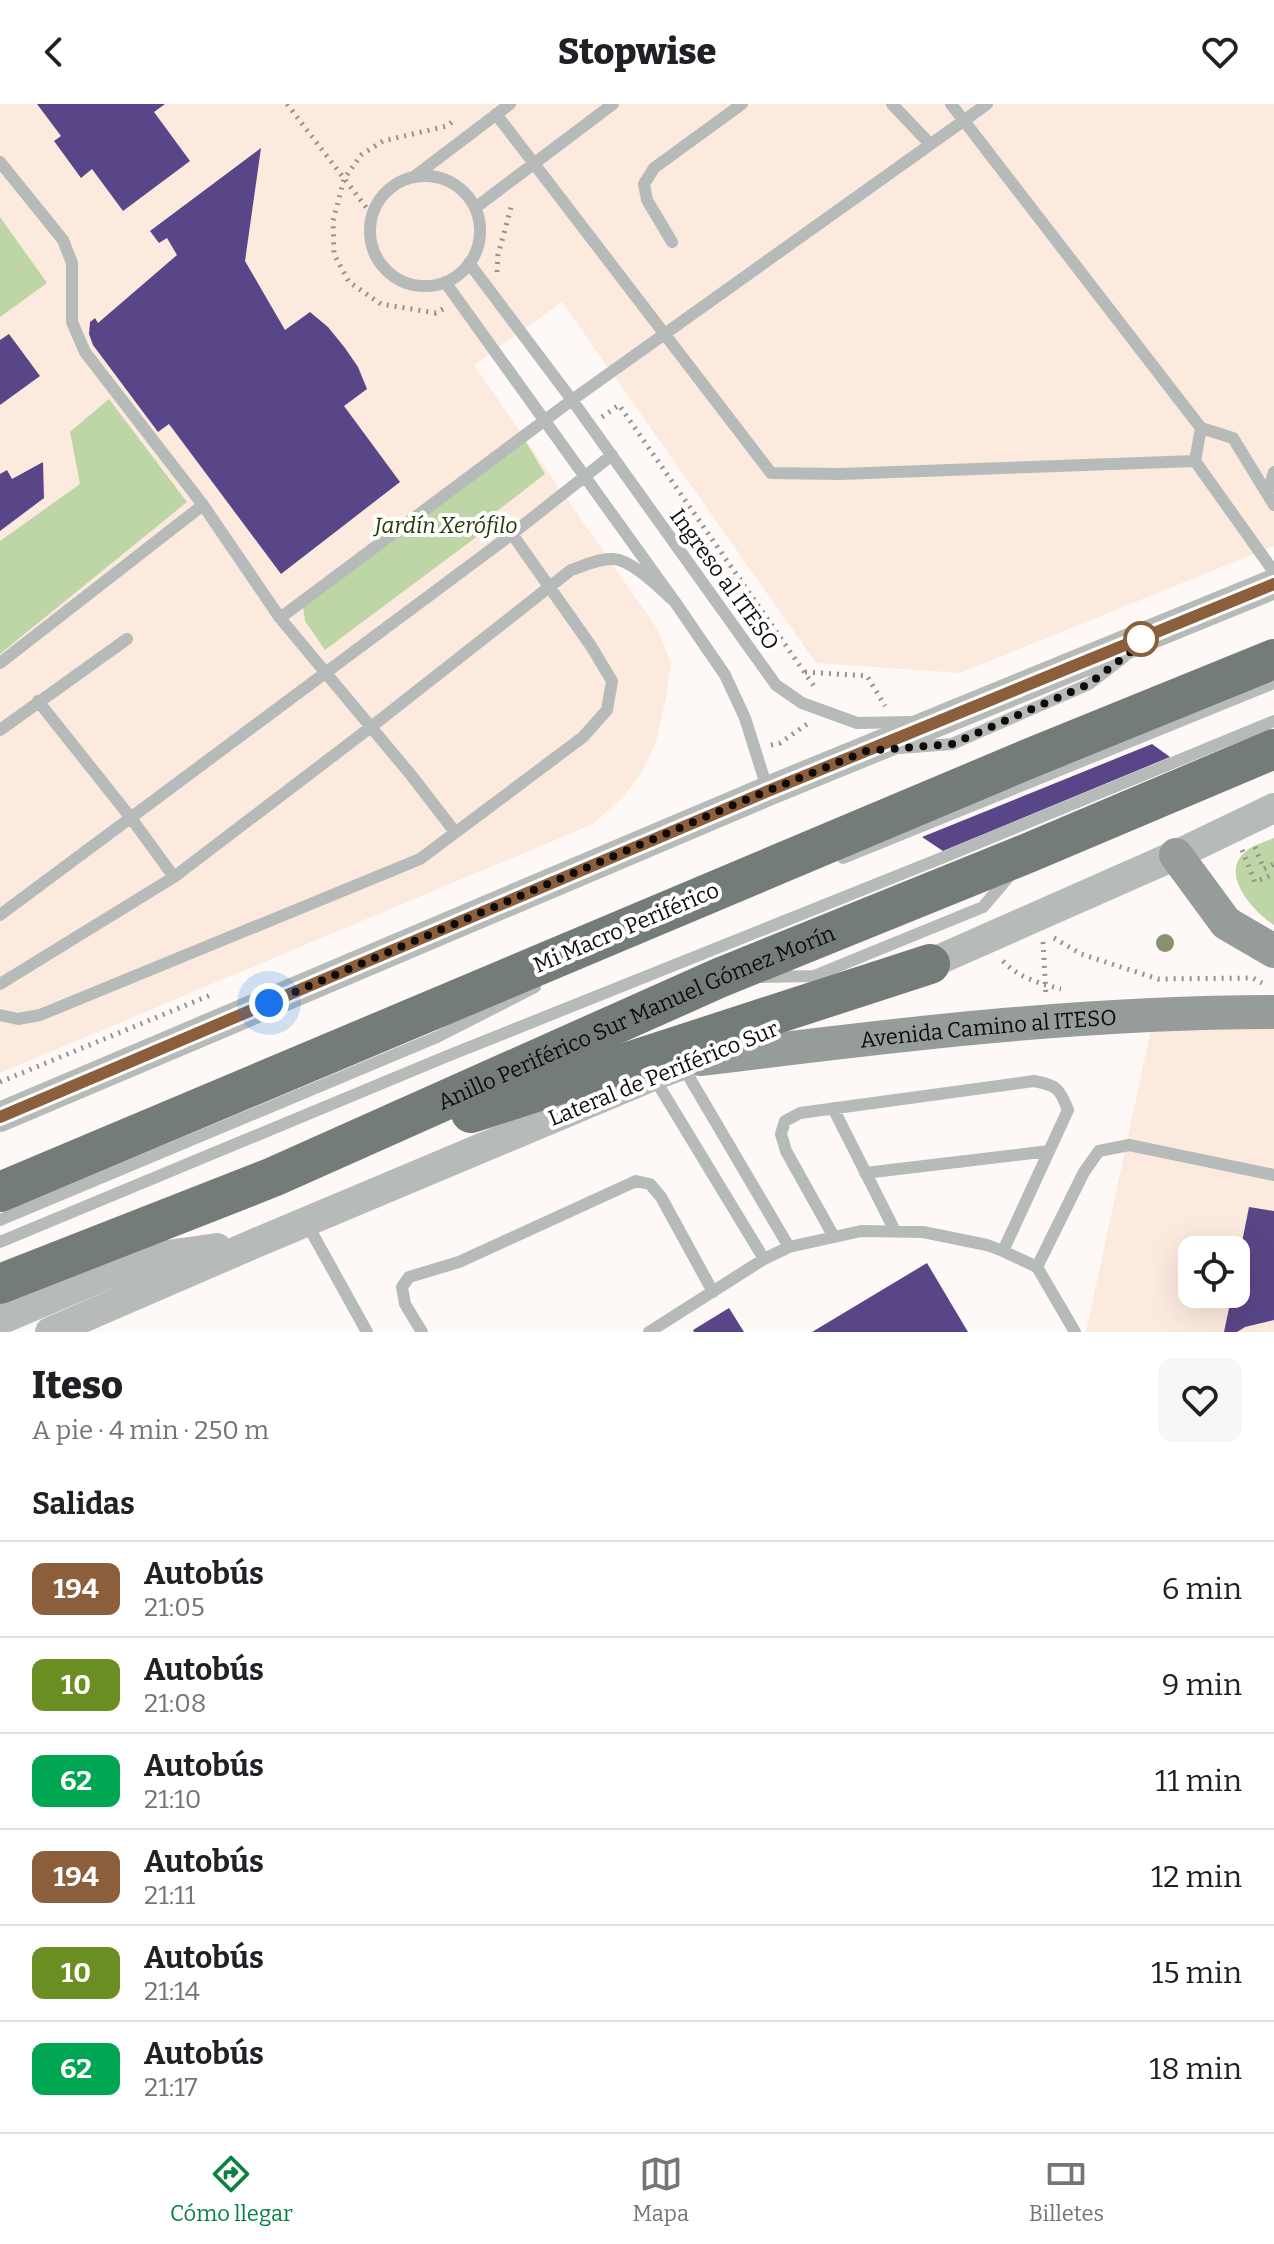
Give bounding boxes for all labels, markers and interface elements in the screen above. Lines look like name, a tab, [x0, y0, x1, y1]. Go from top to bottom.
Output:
icon: back	[32, 30, 76, 74]
text: Stopwise	[558, 30, 716, 74]
icon: heart	[1198, 30, 1242, 74]
street label: Ingreso al ITESO	[664, 503, 785, 655]
park label: Jardín Xerófilo	[373, 512, 517, 539]
unlabelled marker	[1124, 622, 1158, 656]
street label: Mi Macro Periférico	[529, 876, 723, 979]
street label: Anillo Periférico Sur Manuel Gómez Morín	[433, 920, 839, 1116]
your location	[249, 983, 289, 1023]
street label: Avenida Camino al ITESO	[859, 1004, 1117, 1054]
street label: Lateral de Periférico Sur	[544, 1015, 782, 1132]
map controls	[1178, 1236, 1250, 1308]
button: locate	[1178, 1236, 1250, 1308]
button: heart	[1158, 1358, 1242, 1442]
text: Iteso	[32, 1362, 123, 1408]
text: A pie · 4 min · 250 m	[32, 1415, 269, 1446]
text: Salidas	[32, 1486, 135, 1522]
text: Autobús	[144, 1556, 264, 1592]
text: 6 min	[1162, 1571, 1242, 1607]
text: 194	[53, 1572, 99, 1605]
text: 21:05	[144, 1592, 205, 1623]
text: Autobús	[144, 1652, 264, 1688]
text: 9 min	[1162, 1667, 1242, 1703]
text: 10	[61, 1668, 91, 1701]
text: 21:08	[144, 1688, 206, 1719]
text: Autobús	[144, 1748, 264, 1784]
text: 11 min	[1155, 1763, 1242, 1799]
text: 62	[60, 1764, 92, 1797]
text: 21:10	[144, 1784, 201, 1815]
text: Autobús	[144, 1844, 264, 1880]
text: 12 min	[1151, 1859, 1242, 1895]
text: 194	[53, 1860, 99, 1893]
text: 21:11	[144, 1880, 195, 1911]
text: Autobús	[144, 1940, 264, 1976]
text: 15 min	[1151, 1955, 1242, 1991]
text: 10	[61, 1956, 91, 1989]
text: 21:14	[144, 1976, 200, 2007]
text: Autobús	[144, 2036, 264, 2072]
text: 18 min	[1149, 2051, 1242, 2087]
text: 62	[60, 2052, 92, 2085]
text: 21:17	[144, 2072, 198, 2103]
tab: Cómo llegar	[170, 2152, 293, 2227]
tab: Mapa	[633, 2152, 689, 2227]
tab: Billetes	[1029, 2152, 1104, 2227]

